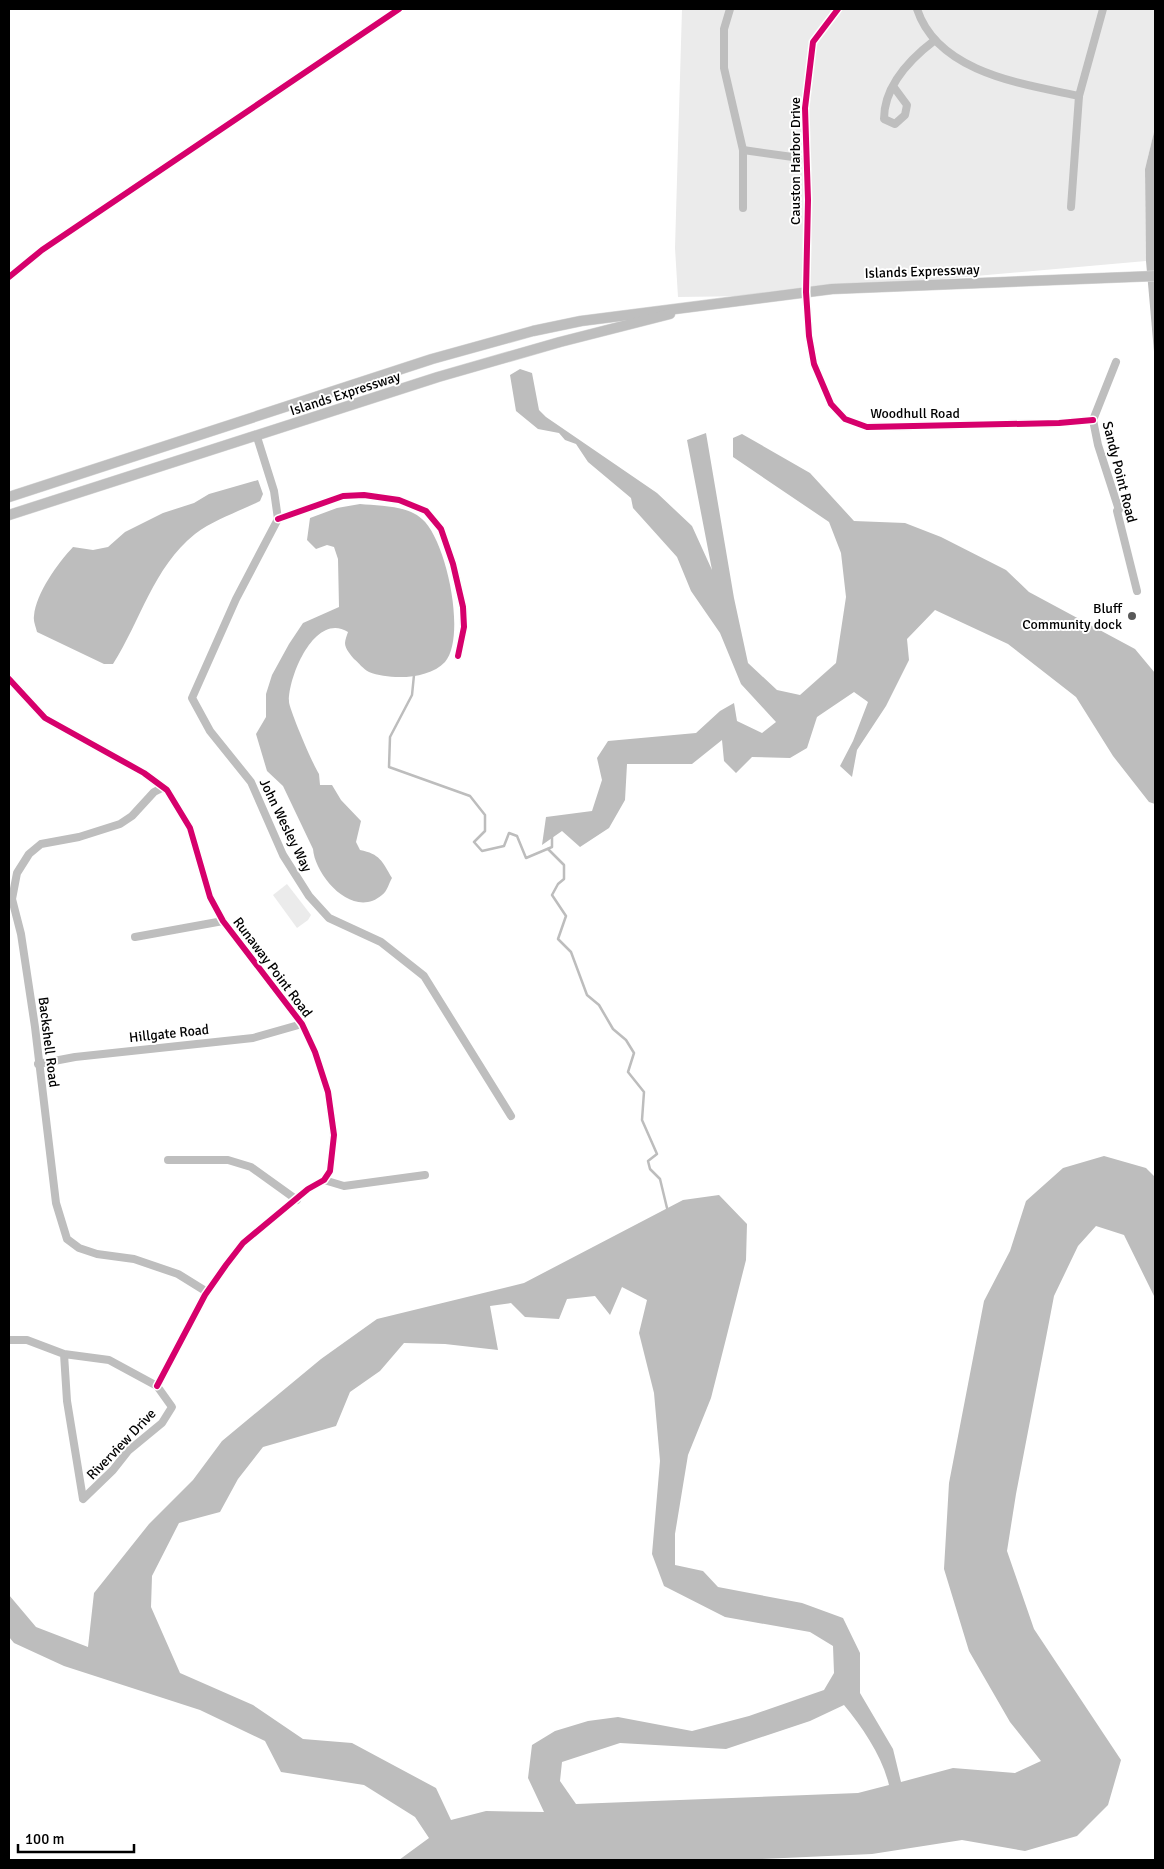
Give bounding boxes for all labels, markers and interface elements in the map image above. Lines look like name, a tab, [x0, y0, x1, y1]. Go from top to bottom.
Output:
street label: Causton Harbor Drive	[787, 97, 804, 225]
street label: Islands Expressway	[864, 261, 980, 282]
street label: Islands Expressway	[288, 367, 403, 419]
street label: Woodhull Road	[870, 405, 960, 422]
street label: Sandy Point Road	[1099, 420, 1140, 525]
place label: Bluff Community dock	[1022, 600, 1123, 633]
marker: Bluff Community dock	[1126, 610, 1138, 622]
street label: John Wesley Way	[256, 776, 316, 875]
street label: Runaway Point Road	[229, 914, 316, 1021]
street label: Backshell Road	[35, 996, 62, 1088]
street label: Hillgate Road	[128, 1021, 210, 1046]
street label: Riverview Drive	[83, 1405, 159, 1483]
scale bar	[18, 1822, 134, 1854]
text: 100 m	[25, 1830, 65, 1848]

